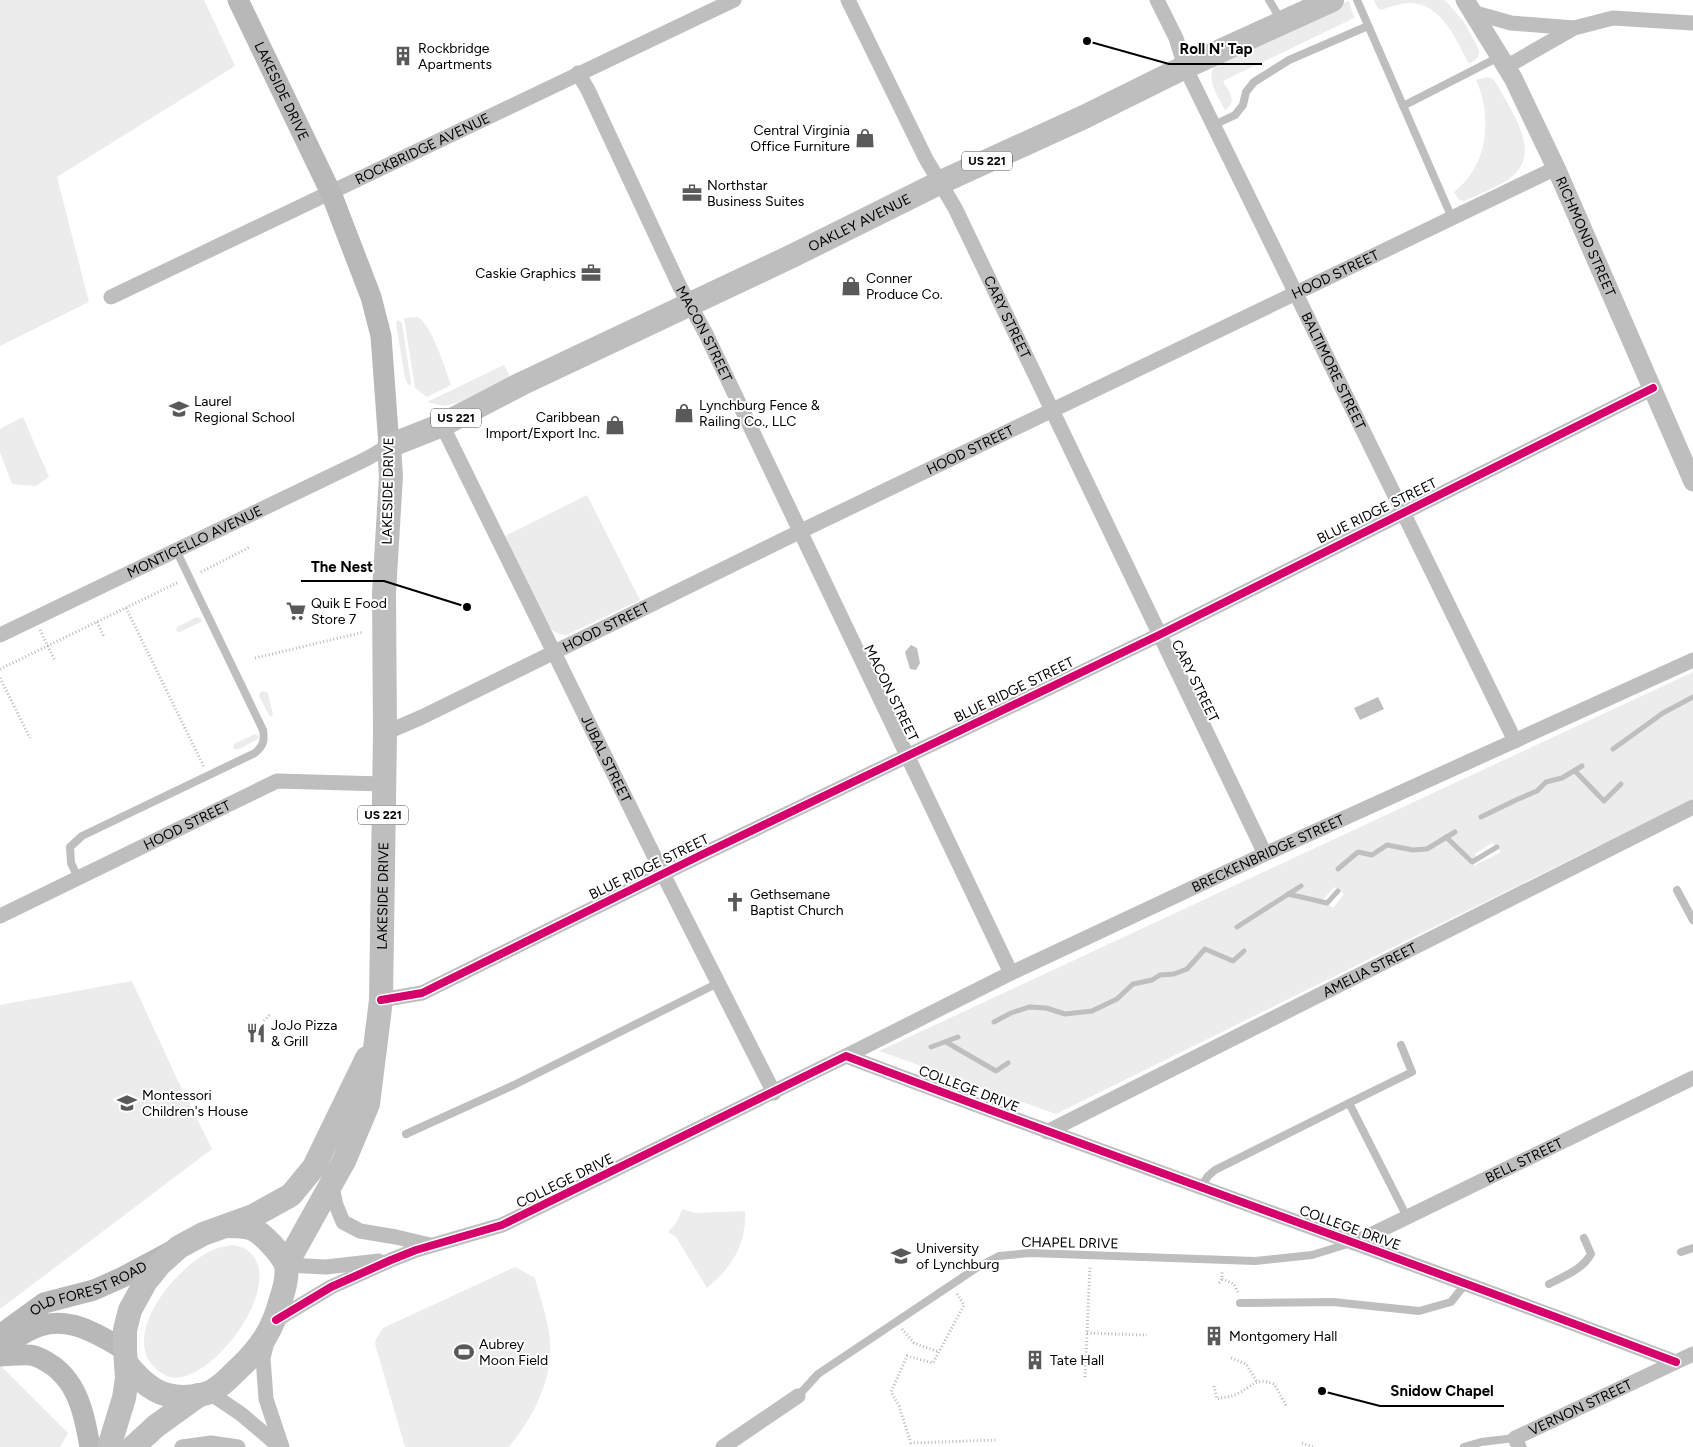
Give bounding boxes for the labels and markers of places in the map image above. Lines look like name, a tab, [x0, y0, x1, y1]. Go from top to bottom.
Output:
callout: Roll N' Tap	[1169, 34, 1262, 64]
place label: Rockbridge Apartments	[418, 40, 492, 73]
building icon: Rockbridge Apartments	[392, 45, 414, 67]
place label: Central Virginia Office Furniture	[750, 122, 850, 155]
shop icon: Central Virginia Office Furniture	[854, 127, 876, 149]
place label: Northstar Business Suites	[707, 177, 804, 210]
office icon: Northstar Business Suites	[681, 182, 703, 204]
office icon: Caskie Graphics	[580, 262, 602, 284]
place label: Caskie Graphics	[475, 265, 576, 282]
place label: Conner Produce Co.	[866, 270, 943, 303]
shop icon: Conner Produce Co.	[840, 275, 862, 297]
place label: Laurel Regional School	[194, 393, 295, 426]
place label: Lynchburg Fence & Railing Co., LLC	[699, 397, 820, 430]
school or university icon: Laurel Regional School	[168, 398, 190, 420]
shop icon: Lynchburg Fence & Railing Co., LLC	[673, 402, 695, 424]
place label: Caribbean Import/Export Inc.	[486, 409, 600, 442]
shop icon: Caribbean Import/Export Inc.	[604, 414, 626, 436]
callout: The Nest	[301, 551, 384, 581]
place label: Quik E Food Store 7	[311, 595, 387, 628]
supermarket icon: Quik E Food Store 7	[285, 600, 307, 622]
place label: Gethsemane Baptist Church	[750, 886, 844, 919]
church icon: Gethsemane Baptist Church	[724, 891, 746, 913]
place label: JoJo Pizza & Grill	[271, 1017, 337, 1050]
restaurant icon: JoJo Pizza & Grill	[245, 1022, 267, 1044]
place label: Montessori Children's House	[142, 1087, 248, 1120]
school or university icon: Montessori Children's House	[116, 1092, 138, 1114]
place label: University of Lynchburg	[916, 1240, 999, 1273]
school or university icon: University of Lynchburg	[890, 1245, 912, 1267]
building icon: Montgomery Hall	[1203, 1325, 1225, 1347]
place label: Montgomery Hall	[1229, 1328, 1337, 1345]
place label: Aubrey Moon Field	[479, 1336, 548, 1369]
sports icon: Aubrey Moon Field	[453, 1341, 475, 1363]
building icon: Tate Hall	[1024, 1349, 1046, 1371]
place label: Tate Hall	[1050, 1352, 1104, 1369]
callout: Snidow Chapel	[1380, 1376, 1504, 1406]

